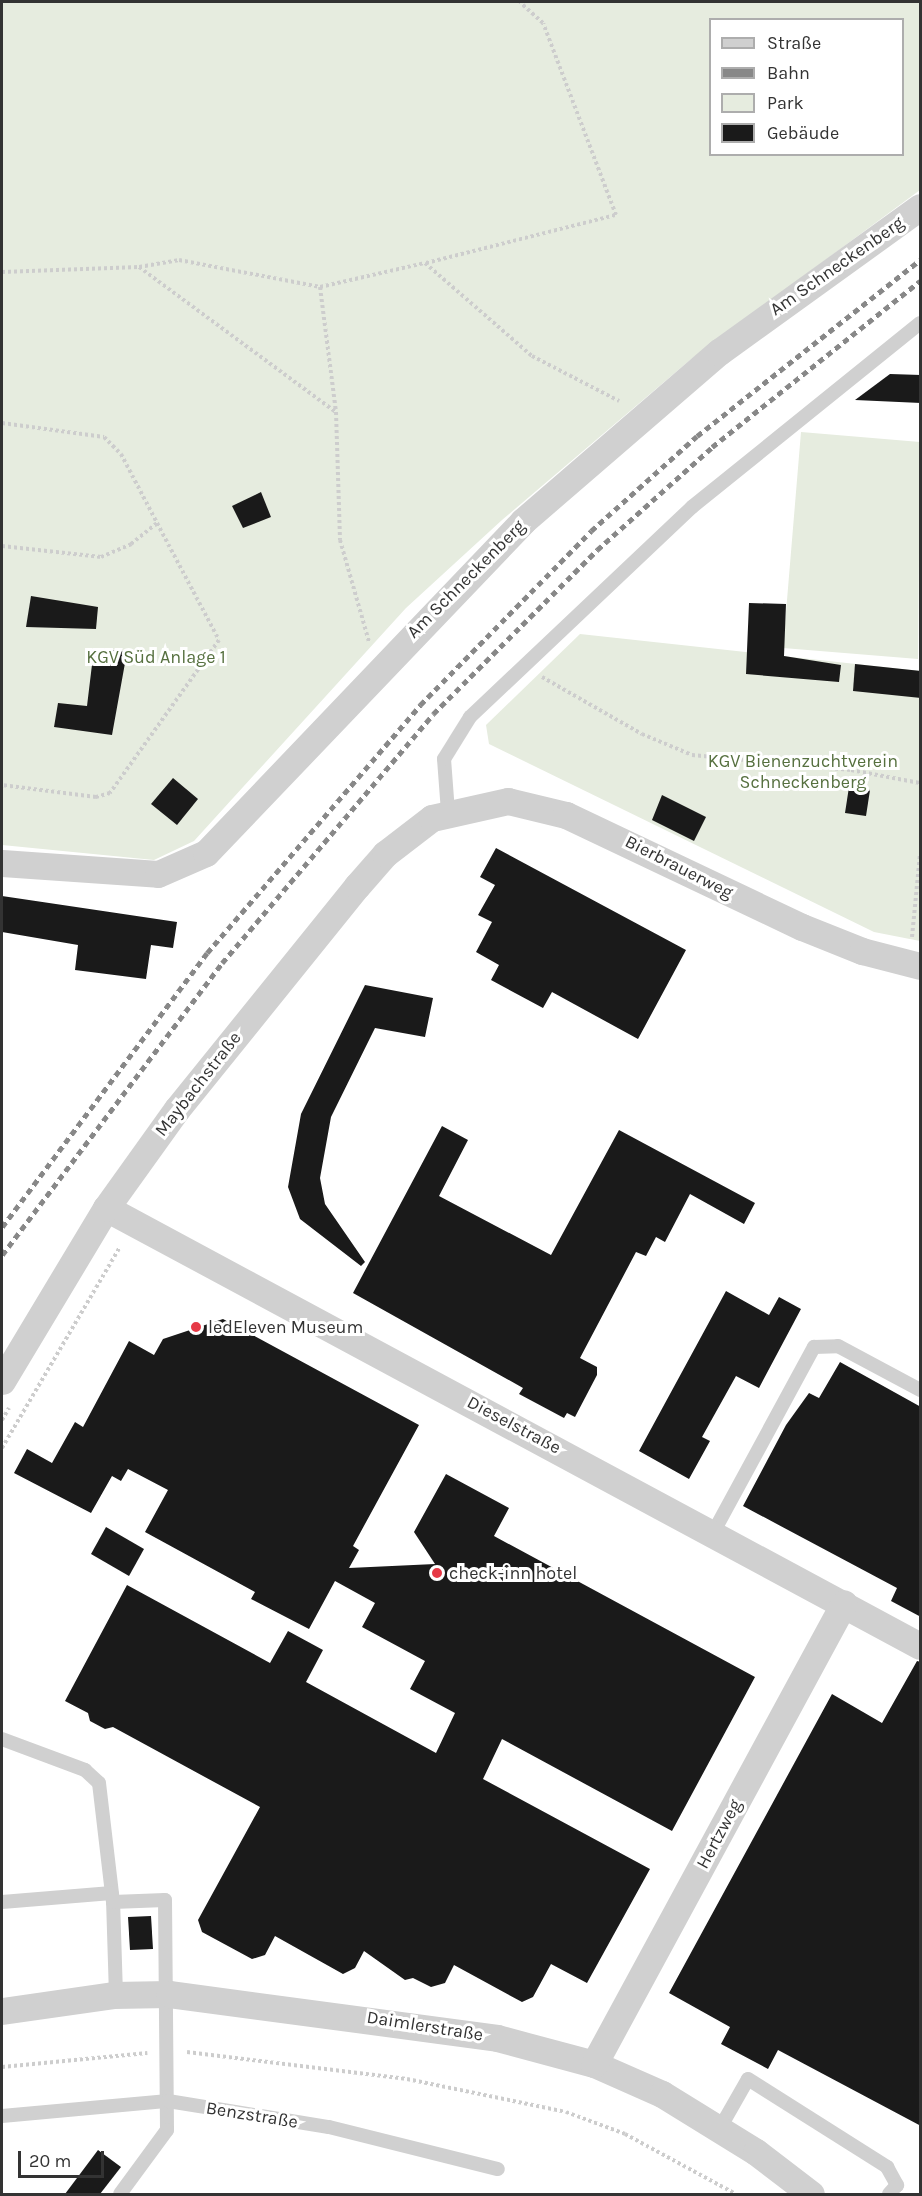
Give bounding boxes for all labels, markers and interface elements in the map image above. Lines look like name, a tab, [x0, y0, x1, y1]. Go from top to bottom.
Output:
legend	[709, 18, 904, 156]
text: Straße	[767, 32, 821, 54]
text: Bahn	[767, 62, 810, 84]
text: Park	[767, 92, 804, 114]
text: Gebäude	[767, 122, 839, 144]
street label: Am Schneckenberg	[766, 212, 908, 320]
street label: Am Schneckenberg	[402, 515, 530, 643]
park label: KGV Süd Anlage 1	[86, 646, 226, 668]
park label: KGV Bienenzuchtverein Schneckenberg	[708, 751, 898, 794]
street label: Bierbrauerweg	[621, 830, 737, 904]
street label: Maybachstraße	[150, 1027, 246, 1141]
place label: ledEleven Museum	[208, 1316, 363, 1338]
marker: ledEleven Museum	[189, 1320, 203, 1334]
street label: Dieselstraße	[463, 1391, 565, 1459]
place label: check-inn hotel	[449, 1562, 577, 1584]
marker: check-inn hotel	[430, 1566, 444, 1580]
street label: Hertzweg	[692, 1796, 746, 1872]
street label: Daimlerstraße	[365, 2006, 485, 2046]
street label: Benzstraße	[205, 2097, 299, 2133]
scale bar	[21, 2139, 106, 2177]
text: 20 m	[29, 2150, 71, 2172]

